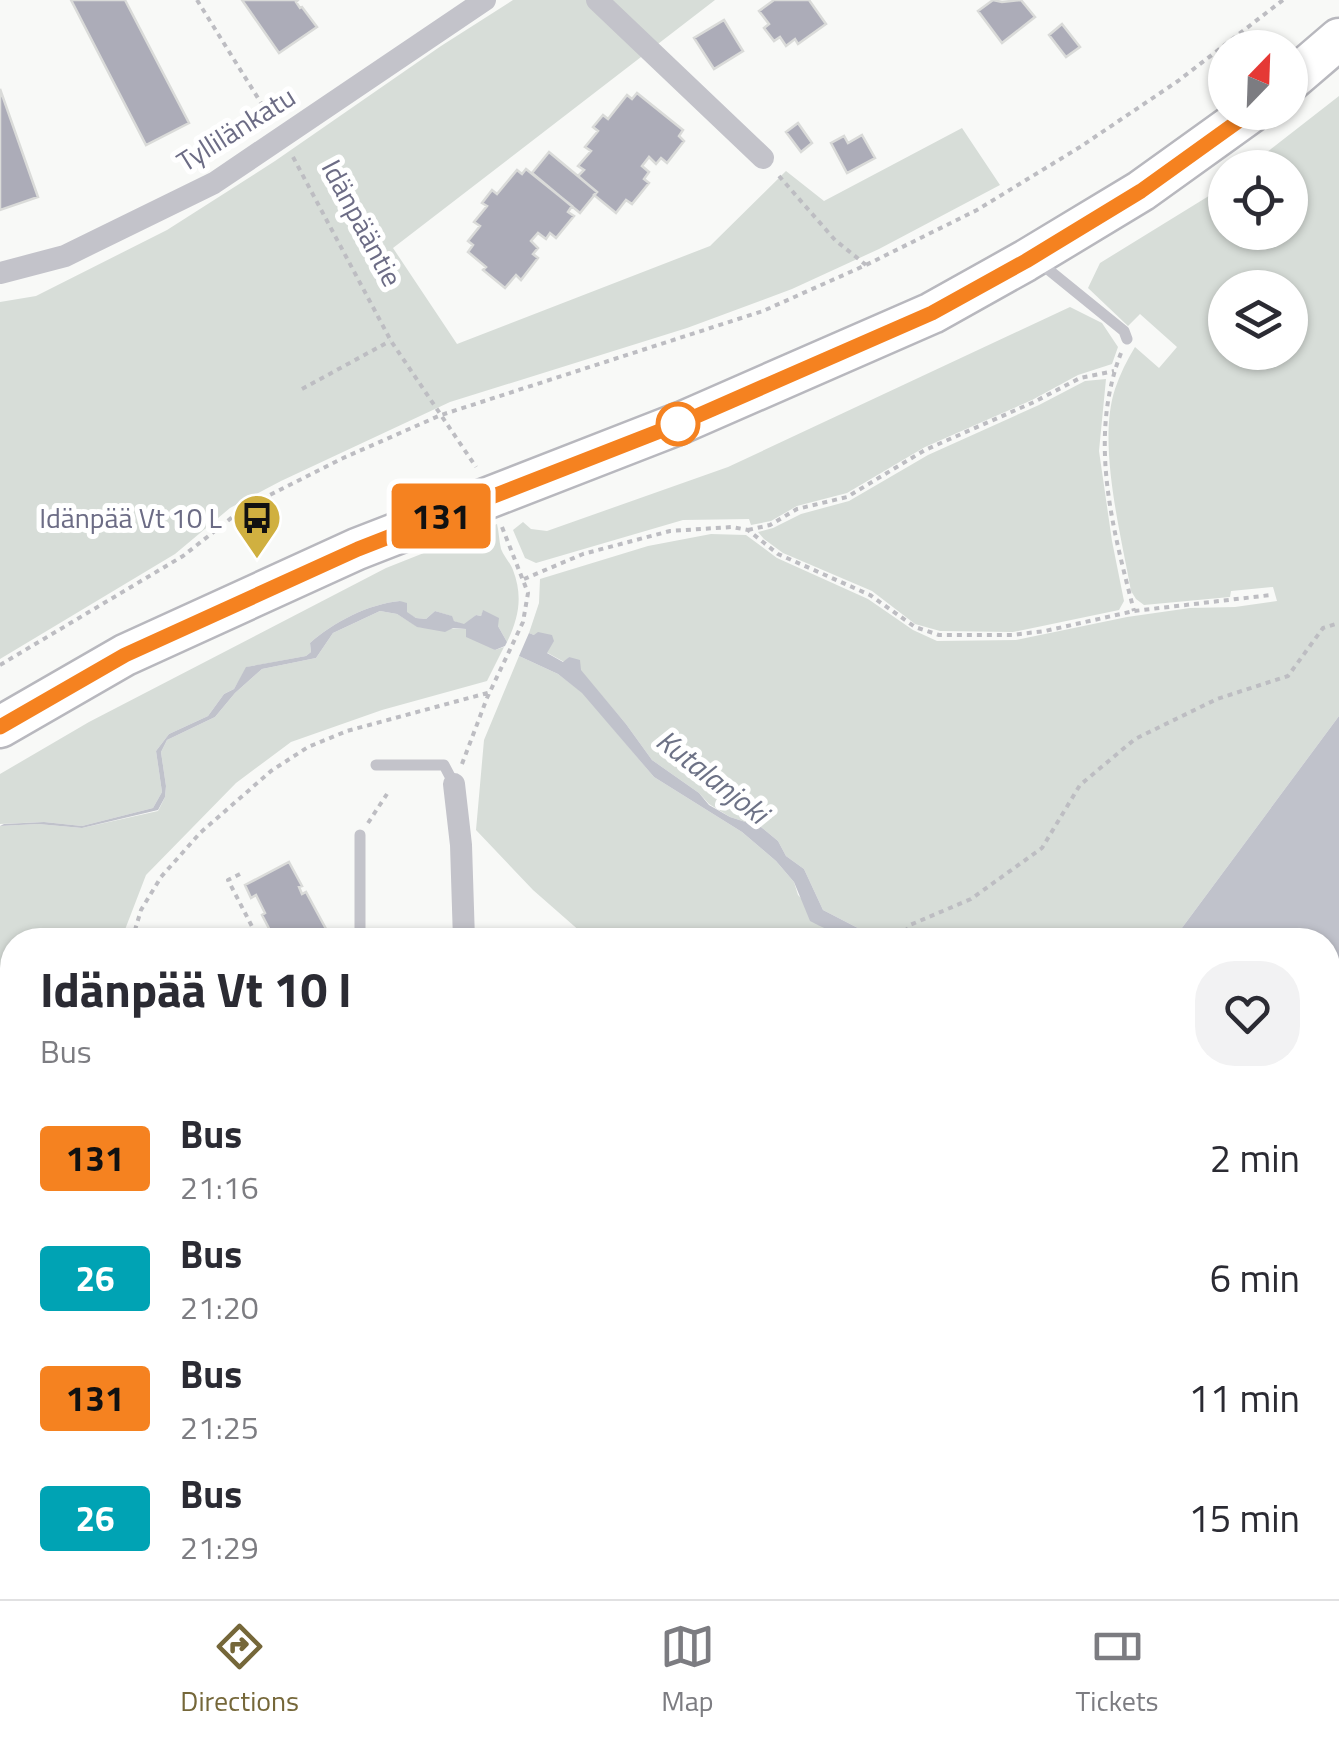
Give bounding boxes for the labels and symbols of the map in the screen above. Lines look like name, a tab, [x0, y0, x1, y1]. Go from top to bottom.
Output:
north arrow	[1208, 30, 1308, 130]
street label: Tyllilänkatu	[168, 75, 304, 182]
street label: Idänpääntie	[311, 152, 414, 294]
unlabelled marker	[657, 403, 699, 445]
line badge: 131	[384, 484, 498, 548]
bus stop icon: Idänpää Vt 10 L	[231, 492, 283, 560]
place label: Idänpää Vt 10 L	[39, 496, 223, 539]
water label: Kutalanjoki	[647, 718, 782, 837]

